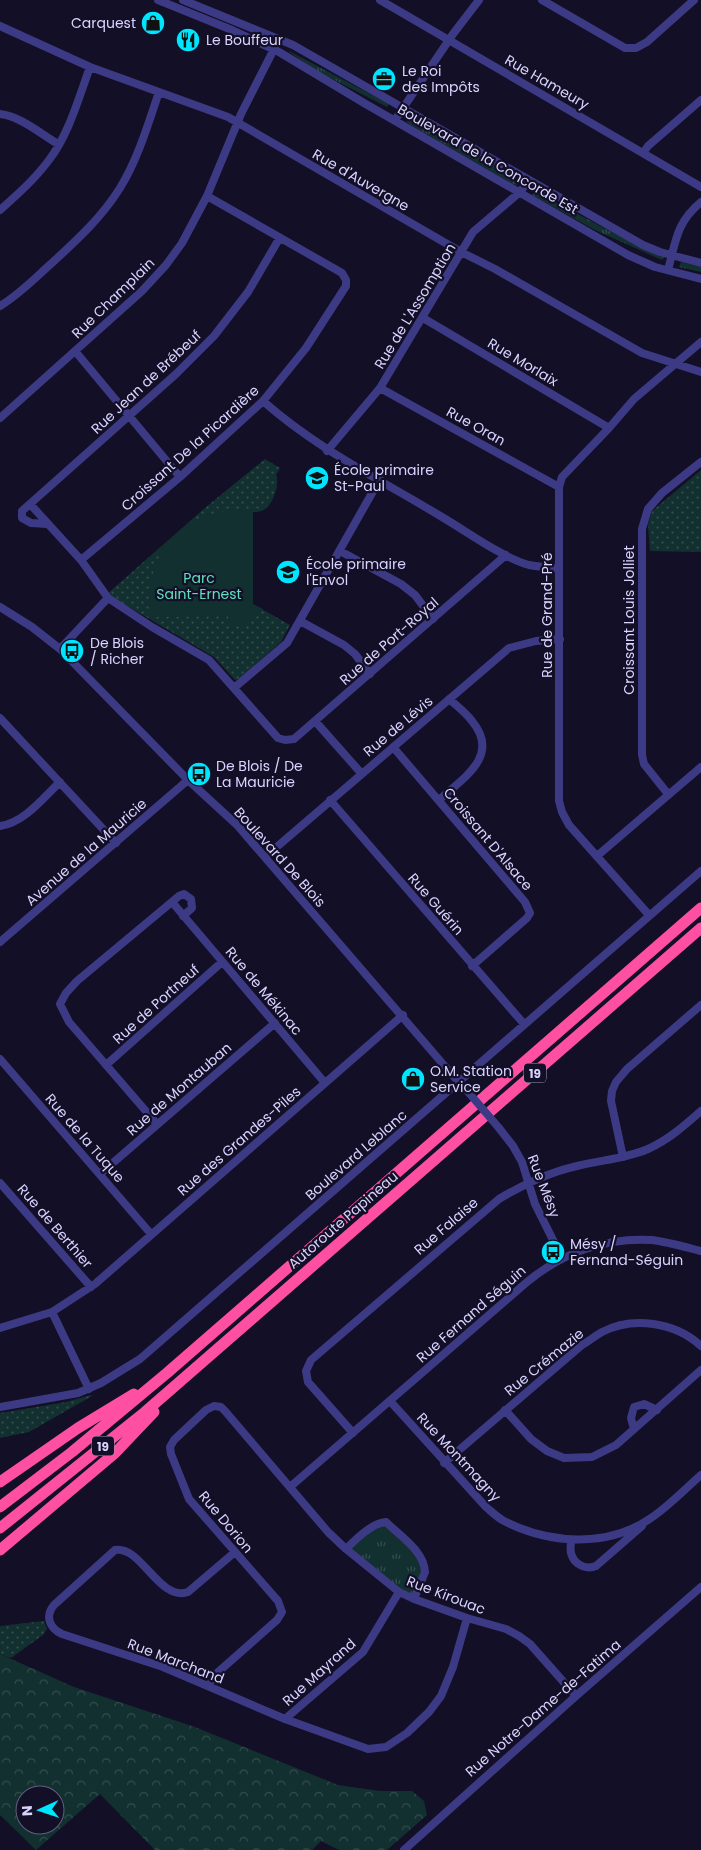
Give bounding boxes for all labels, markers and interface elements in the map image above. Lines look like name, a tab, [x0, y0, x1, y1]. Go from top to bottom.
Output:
shop icon: Carquest	[140, 10, 166, 36]
place label: Carquest	[71, 13, 136, 33]
restaurant icon: Le Bouffeur	[175, 27, 201, 53]
place label: Le Bouffeur	[206, 30, 283, 50]
street label: Rue Hameury	[501, 50, 593, 114]
place label: Le Roi des Impôts	[402, 61, 480, 97]
office icon: Le Roi des Impôts	[371, 66, 397, 92]
street label: Boulevard de la Concorde Est	[394, 99, 582, 219]
street label: Rue d'Auvergne	[309, 144, 413, 216]
street label: Rue de L'Assomption	[369, 239, 461, 373]
street label: Rue Champlain	[67, 253, 159, 343]
street label: Rue Jean de Brébeuf	[86, 325, 206, 438]
street label: Rue Morlaix	[484, 333, 562, 391]
street label: Croissant De la Picardière	[117, 380, 264, 515]
street label: Rue Oran	[443, 402, 509, 450]
place label: École primaire St-Paul	[334, 460, 434, 496]
school or university icon: École primaire St-Paul	[304, 465, 330, 491]
street label: Croissant Louis Jolliet	[619, 545, 639, 695]
street label: Rue de Grand-Pré	[537, 552, 557, 678]
place label: École primaire l'Envol	[306, 554, 406, 590]
school or university icon: École primaire l'Envol	[275, 559, 301, 585]
park label: Parc Saint-Ernest	[156, 568, 242, 604]
street label: Rue de Port-Royal	[335, 592, 443, 690]
place label: De Blois / Richer	[90, 633, 144, 669]
bus stop icon: De Blois / Richer	[59, 638, 85, 664]
street label: Rue de Lévis	[359, 691, 437, 761]
place label: De Blois / De La Mauricie	[216, 756, 303, 792]
bus stop icon: De Blois / De La Mauricie	[186, 761, 212, 787]
street label: Croissant D'Alsace	[439, 783, 537, 895]
street label: Avenue de la Mauricie	[21, 794, 151, 910]
street label: Boulevard De Blois	[230, 803, 330, 911]
street label: Rue Guérin	[404, 869, 468, 939]
street label: Rue de Mékinac	[221, 942, 307, 1040]
street label: Rue de Portneuf	[108, 959, 204, 1048]
street label: Rue de Montauban	[122, 1038, 236, 1140]
place label: O.M. Station Service	[430, 1061, 512, 1097]
road number: 19	[524, 1064, 546, 1082]
shop icon: O.M. Station Service	[400, 1066, 426, 1092]
street label: Rue des Grandes-Piles	[173, 1082, 305, 1200]
street label: Rue de la Tuque	[41, 1089, 130, 1187]
street label: Boulevard Leblanc	[301, 1105, 411, 1205]
street label: Rue Mésy	[523, 1152, 565, 1220]
street label: Autoroute Papineau	[284, 1167, 402, 1273]
street label: Rue de Berthier	[13, 1180, 97, 1272]
street label: Rue Falaise	[410, 1192, 483, 1259]
place label: Mésy / Fernand-Séguin	[570, 1234, 683, 1270]
bus stop icon: Mésy / Fernand-Séguin	[540, 1239, 566, 1265]
street label: Rue Fernand Séguin	[412, 1261, 530, 1367]
street label: Rue Crémazie	[500, 1324, 588, 1400]
street label: Rue Montmagny	[412, 1408, 506, 1506]
road number: 19	[92, 1436, 114, 1455]
street label: Rue Dorion	[194, 1487, 258, 1557]
street label: Rue Kirouac	[404, 1571, 488, 1619]
street label: Rue Marchand	[125, 1633, 227, 1689]
street label: Rue Mayrand	[278, 1634, 360, 1710]
street label: Rue Notre-Dame-de-Fatima	[461, 1635, 625, 1781]
north arrow	[15, 1785, 65, 1835]
text: N	[17, 1805, 37, 1816]

